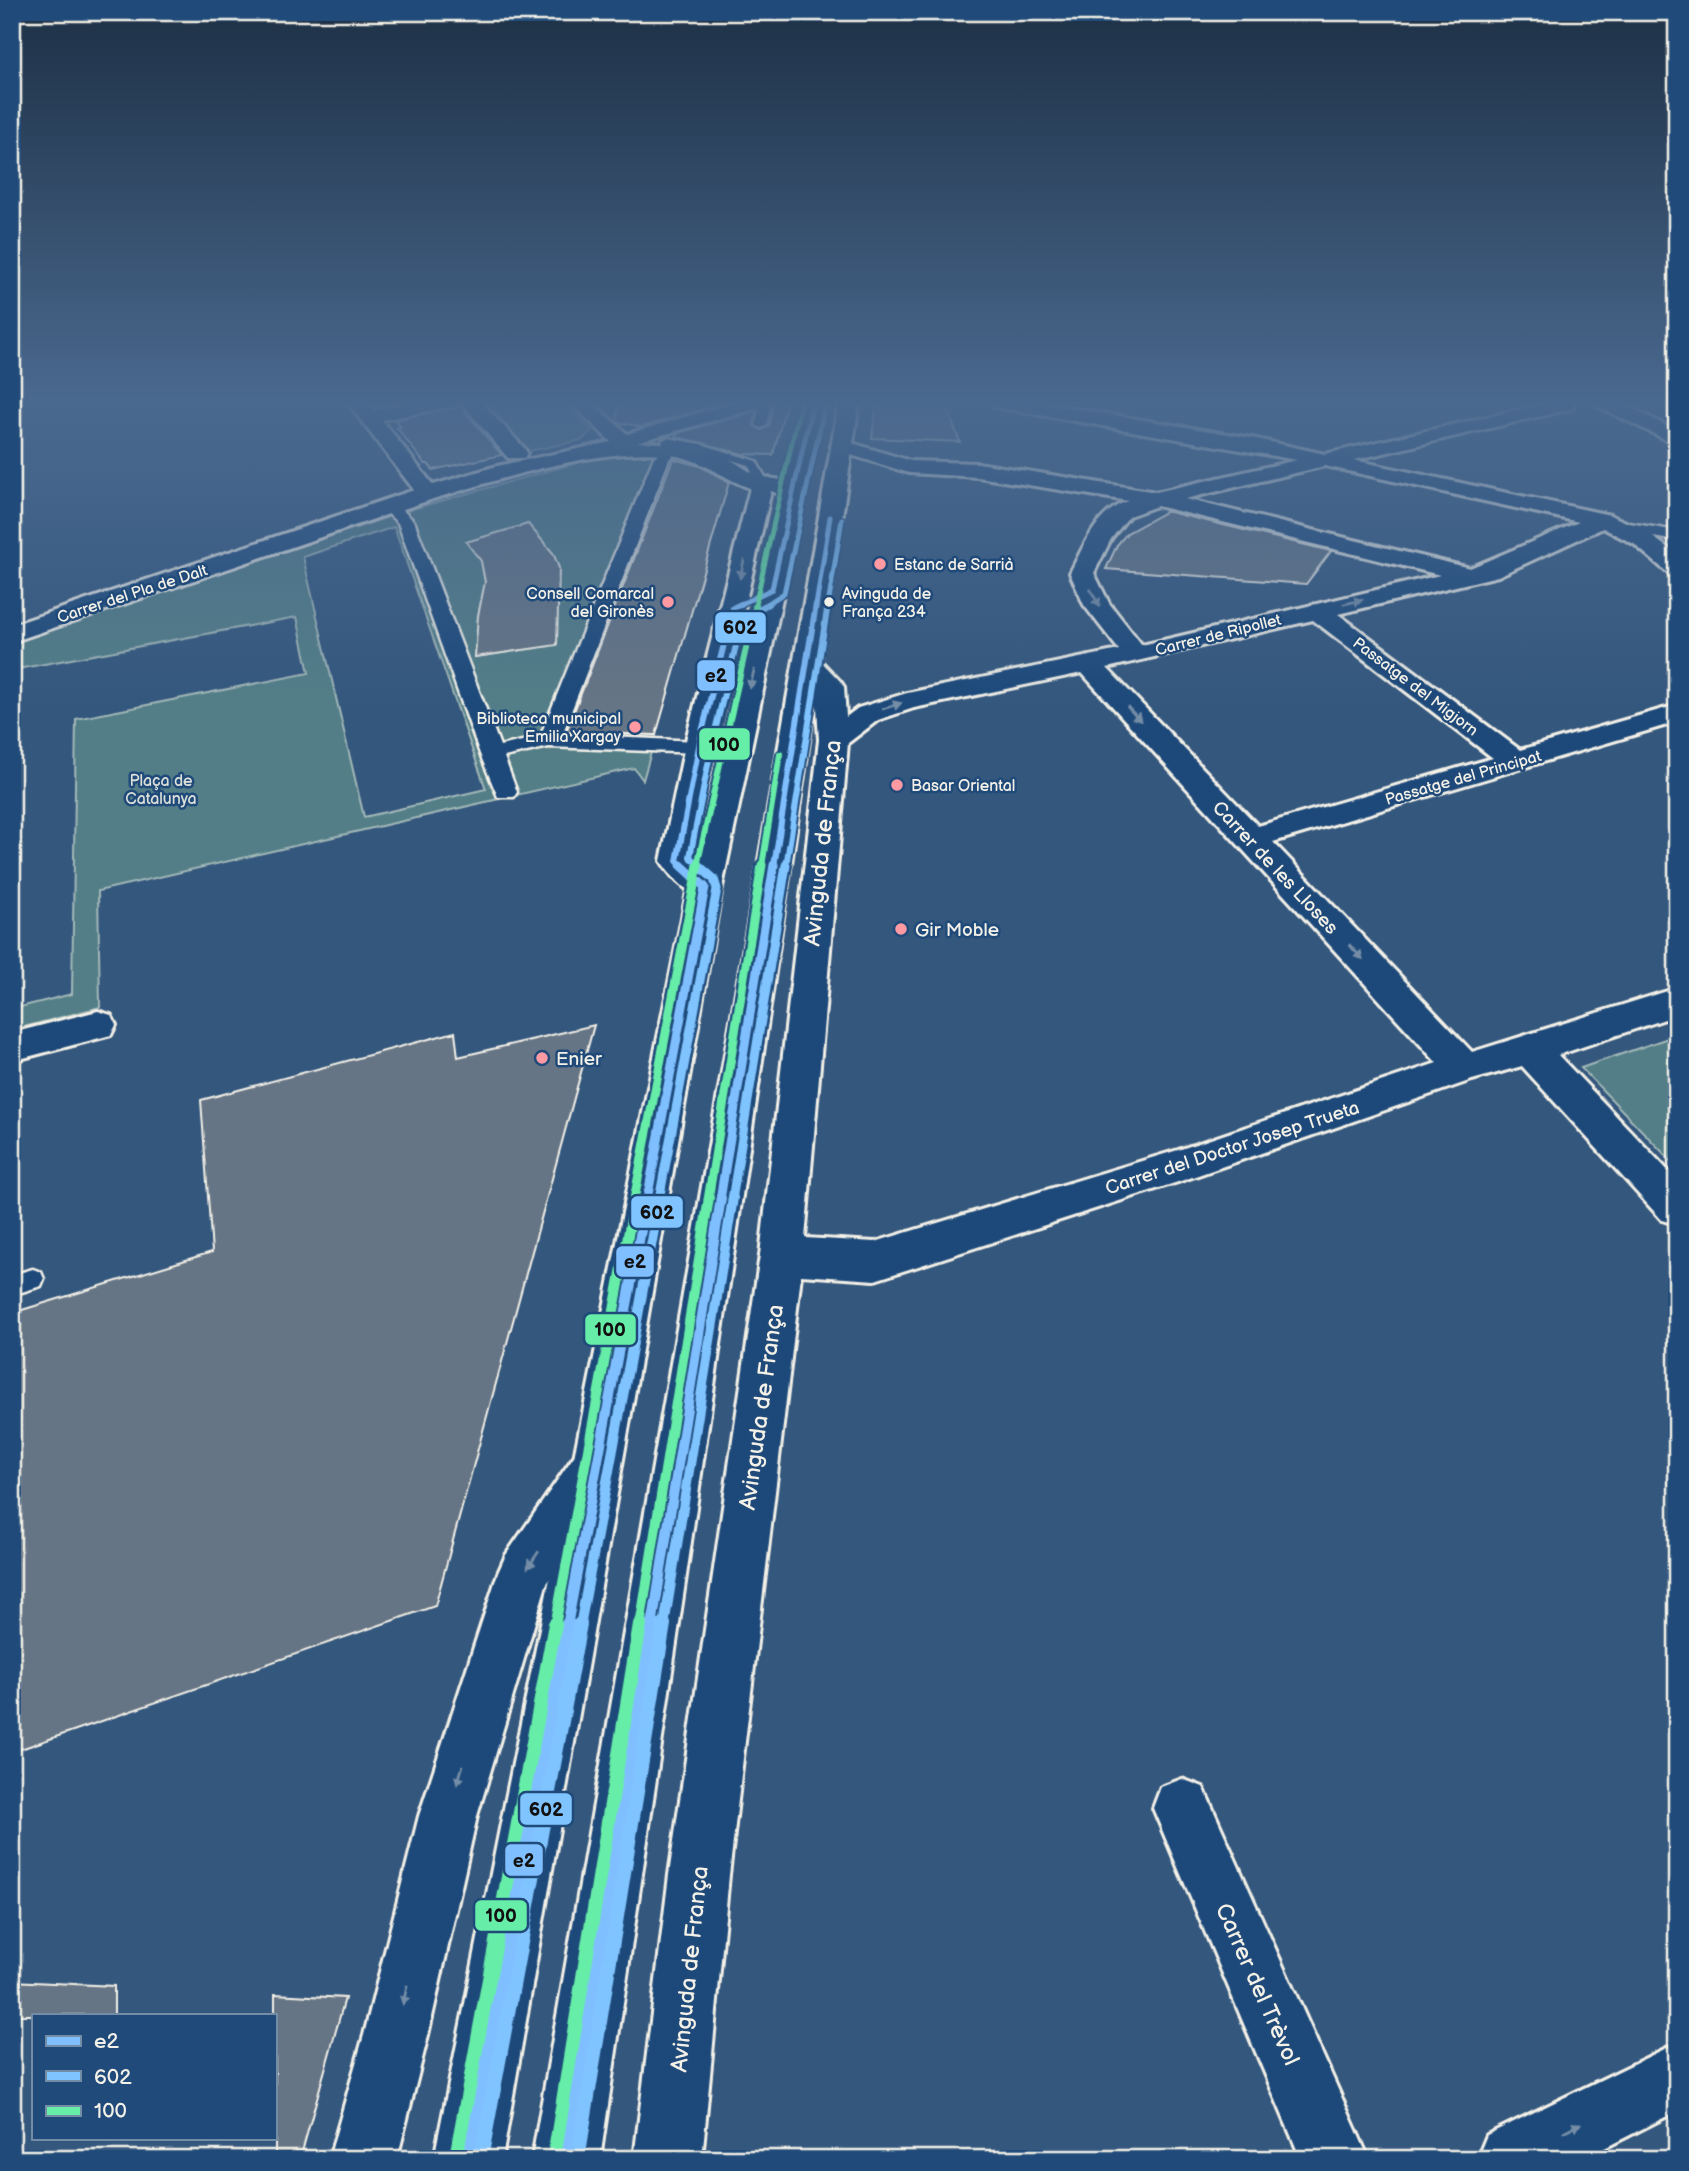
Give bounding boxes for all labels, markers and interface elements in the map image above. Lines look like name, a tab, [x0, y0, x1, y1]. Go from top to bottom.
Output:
marker: Estanc de Sarrià	[872, 556, 888, 572]
place label: Estanc de Sarrià	[894, 556, 1014, 575]
one-way arrow	[736, 558, 747, 580]
street label: Carrer del Pla de Dalt	[55, 561, 210, 628]
place label: Consell Comarcal del Gironès	[526, 585, 654, 622]
place label: Avinguda de França 234	[842, 585, 932, 622]
one-way arrow	[1089, 589, 1101, 608]
marker: Consell Comarcal del Gironès	[660, 594, 676, 610]
marker: Avinguda de França 234	[822, 595, 836, 609]
one-way arrow	[1342, 596, 1364, 607]
line badge: 602	[714, 611, 767, 644]
street label: Carrer de Ripollet	[1153, 611, 1283, 660]
text: 602	[723, 617, 758, 640]
street label: Passatge del Migjorn	[1349, 634, 1481, 740]
line badge: e2	[696, 659, 736, 692]
text: e2	[705, 665, 728, 688]
one-way arrow	[746, 668, 757, 690]
one-way arrow	[882, 700, 903, 711]
one-way arrow	[1126, 705, 1142, 722]
place label: Biblioteca municipal Emilia Xargay	[476, 710, 622, 747]
marker: Biblioteca municipal Emilia Xargay	[627, 719, 643, 735]
line badge: 100	[698, 727, 751, 761]
text: 100	[708, 734, 740, 757]
street label: Avinguda de França	[798, 739, 848, 948]
street label: Passatge del Principat	[1383, 747, 1544, 810]
park label: Plaça de Catalunya	[125, 772, 197, 809]
marker: Basar Oriental	[889, 777, 905, 793]
place label: Basar Oriental	[911, 777, 1015, 796]
street label: Carrer de les Lloses	[1207, 797, 1343, 939]
place label: Gir Moble	[915, 919, 999, 942]
marker: Gir Moble	[893, 921, 909, 937]
one-way arrow	[1347, 943, 1363, 960]
place label: Enier	[556, 1048, 603, 1071]
marker: Enier	[534, 1050, 550, 1066]
street label: Carrer del Doctor Josep Trueta	[1103, 1096, 1362, 1200]
line badge: 602	[630, 1195, 684, 1229]
text: 602	[640, 1202, 675, 1225]
line badge: e2	[615, 1245, 655, 1278]
text: e2	[624, 1251, 647, 1274]
street label: Avinguda de França	[734, 1303, 790, 1512]
line badge: 100	[584, 1313, 637, 1346]
text: 100	[594, 1319, 626, 1342]
one-way arrow	[526, 1550, 539, 1569]
one-way arrow	[455, 1764, 465, 1785]
line badge: 602	[519, 1792, 573, 1826]
text: 602	[529, 1799, 564, 1822]
line badge: e2	[504, 1843, 544, 1877]
text: e2	[513, 1850, 536, 1873]
street label: Avinguda de França	[665, 1865, 715, 2074]
line badge: 100	[474, 1899, 528, 1932]
street label: Carrer del Trèvol	[1209, 1899, 1305, 2070]
text: 100	[485, 1905, 517, 1928]
one-way arrow	[399, 1984, 410, 2006]
legend	[32, 2014, 276, 2140]
text: e2	[94, 2029, 119, 2054]
text: 602	[94, 2065, 132, 2090]
text: 100	[94, 2099, 127, 2124]
one-way arrow	[1562, 2123, 1582, 2134]

